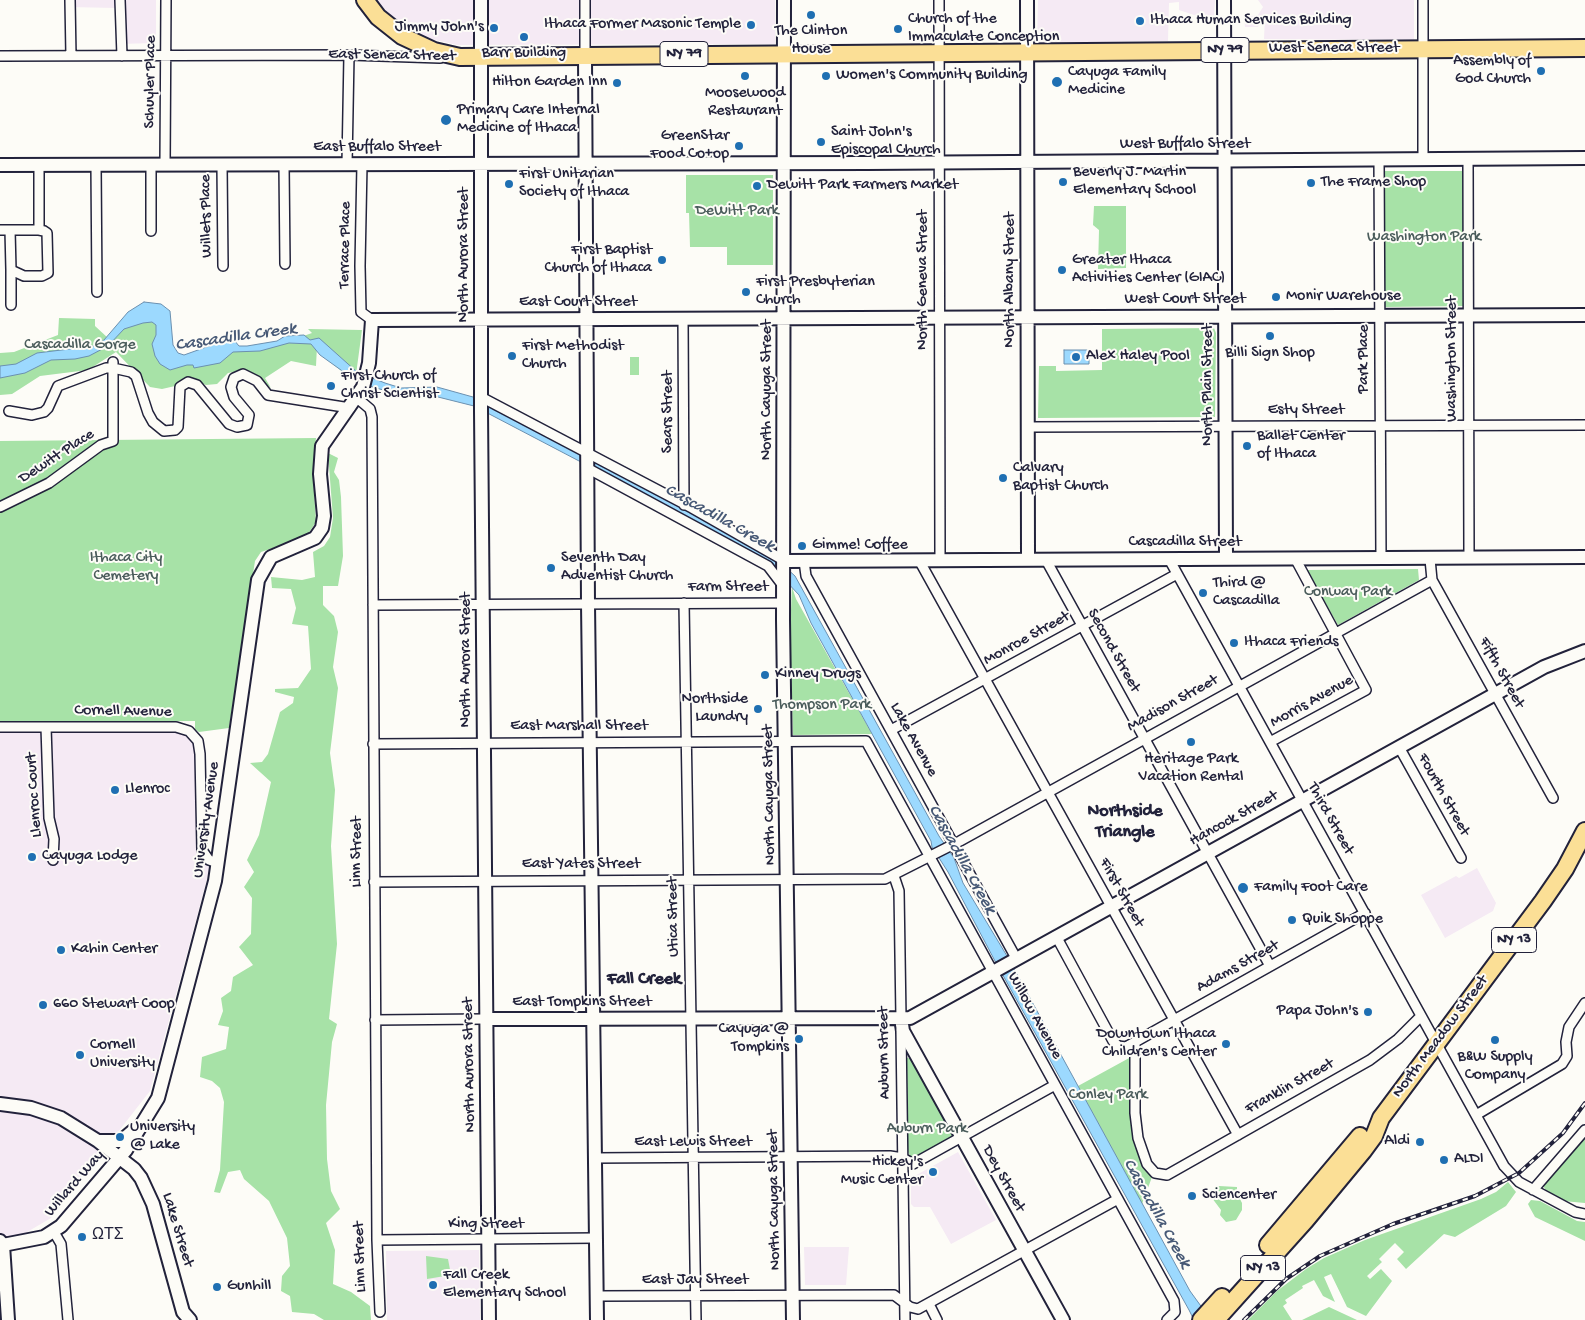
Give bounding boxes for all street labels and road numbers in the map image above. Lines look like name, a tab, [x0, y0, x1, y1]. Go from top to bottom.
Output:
street label: Schuyler Place	[141, 35, 161, 129]
road number: NY 79	[1201, 38, 1249, 62]
street label: West Seneca Street	[1269, 39, 1399, 59]
road number: NY 79	[660, 42, 708, 66]
street label: East Seneca Street	[328, 45, 456, 67]
street label: West Buffalo Street	[1120, 135, 1250, 155]
street label: East Buffalo Street	[313, 138, 441, 158]
street label: Willets Place	[197, 174, 217, 258]
street label: North Aurora Street	[455, 187, 475, 323]
street label: Terrace Place	[336, 201, 356, 289]
street label: North Geneva Street	[914, 210, 934, 350]
street label: North Albany Street	[1001, 212, 1021, 348]
street label: West Court Street	[1124, 290, 1246, 310]
street label: East Court Street	[519, 293, 637, 313]
street label: Washington Street	[1443, 296, 1463, 422]
street label: North Cayuga Street	[758, 320, 778, 460]
street label: North Plain Street	[1199, 324, 1219, 446]
street label: Park Place	[1355, 324, 1375, 394]
street label: Sears Street	[659, 371, 679, 453]
street label: Esty Street	[1268, 401, 1344, 421]
street label: Dewitt Place	[16, 425, 98, 489]
street label: Cascadilla Street	[1129, 533, 1241, 553]
street label: Farm Street	[688, 578, 768, 598]
street label: North Aurora Street	[457, 592, 477, 728]
street label: Second Street	[1082, 606, 1144, 696]
street label: Monroe Street	[981, 607, 1073, 671]
street label: Fifth Street	[1474, 634, 1528, 712]
street label: Madison Street	[1124, 671, 1222, 737]
street label: Morris Avenue	[1267, 671, 1357, 733]
street label: Lake Avenue	[885, 699, 941, 781]
street label: Cornell Avenue	[74, 702, 172, 722]
street label: East Marshall Street	[510, 717, 648, 737]
street label: North Cayuga Street	[759, 724, 781, 866]
street label: Fourth Street	[1412, 750, 1474, 840]
street label: Llenroc Court	[22, 752, 48, 838]
street label: University Avenue	[189, 761, 225, 879]
street label: Third Street	[1302, 779, 1358, 859]
street label: Hancock Street	[1186, 787, 1282, 851]
street label: Linn Street	[348, 817, 368, 887]
street label: East Yates Street	[522, 855, 640, 875]
street label: First Street	[1094, 855, 1148, 931]
street label: Utica Street	[664, 877, 684, 957]
road number: NY 13	[1492, 928, 1536, 952]
street label: Adams Street	[1193, 936, 1283, 998]
street label: Willow Avenue	[1002, 969, 1066, 1063]
street label: North Meadow Street	[1389, 972, 1493, 1102]
street label: East Tompkins Street	[512, 993, 652, 1013]
street label: North Aurora Street	[459, 997, 481, 1133]
street label: Auburn Street	[875, 1007, 895, 1099]
street label: Franklin Street	[1242, 1055, 1338, 1119]
street label: North Cayuga Street	[764, 1129, 786, 1271]
street label: East Lewis Street	[634, 1133, 752, 1153]
street label: Dey Street	[977, 1142, 1029, 1216]
street label: Willard Way	[41, 1147, 109, 1221]
street label: Lake Street	[157, 1191, 197, 1269]
street label: King Street	[448, 1215, 524, 1235]
street label: Linn Street	[350, 1221, 372, 1293]
road number: NY 13	[1240, 1256, 1286, 1280]
street label: East Jay Street	[642, 1271, 748, 1291]

